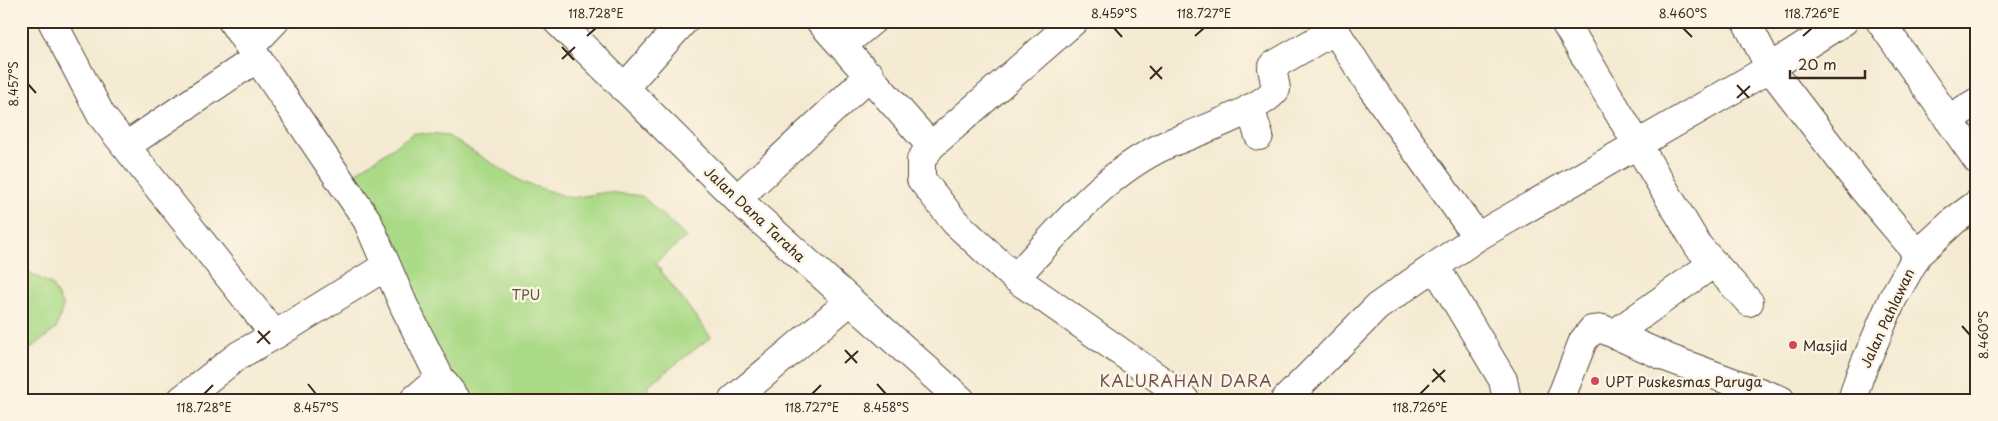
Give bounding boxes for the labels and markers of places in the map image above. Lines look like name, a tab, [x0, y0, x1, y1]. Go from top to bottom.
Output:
place label: Masjid	[1803, 335, 1848, 356]
marker: Masjid	[1787, 339, 1799, 351]
place label: UPT Puskesmas Paruga	[1605, 371, 1762, 392]
marker: UPT Puskesmas Paruga	[1589, 375, 1601, 387]

